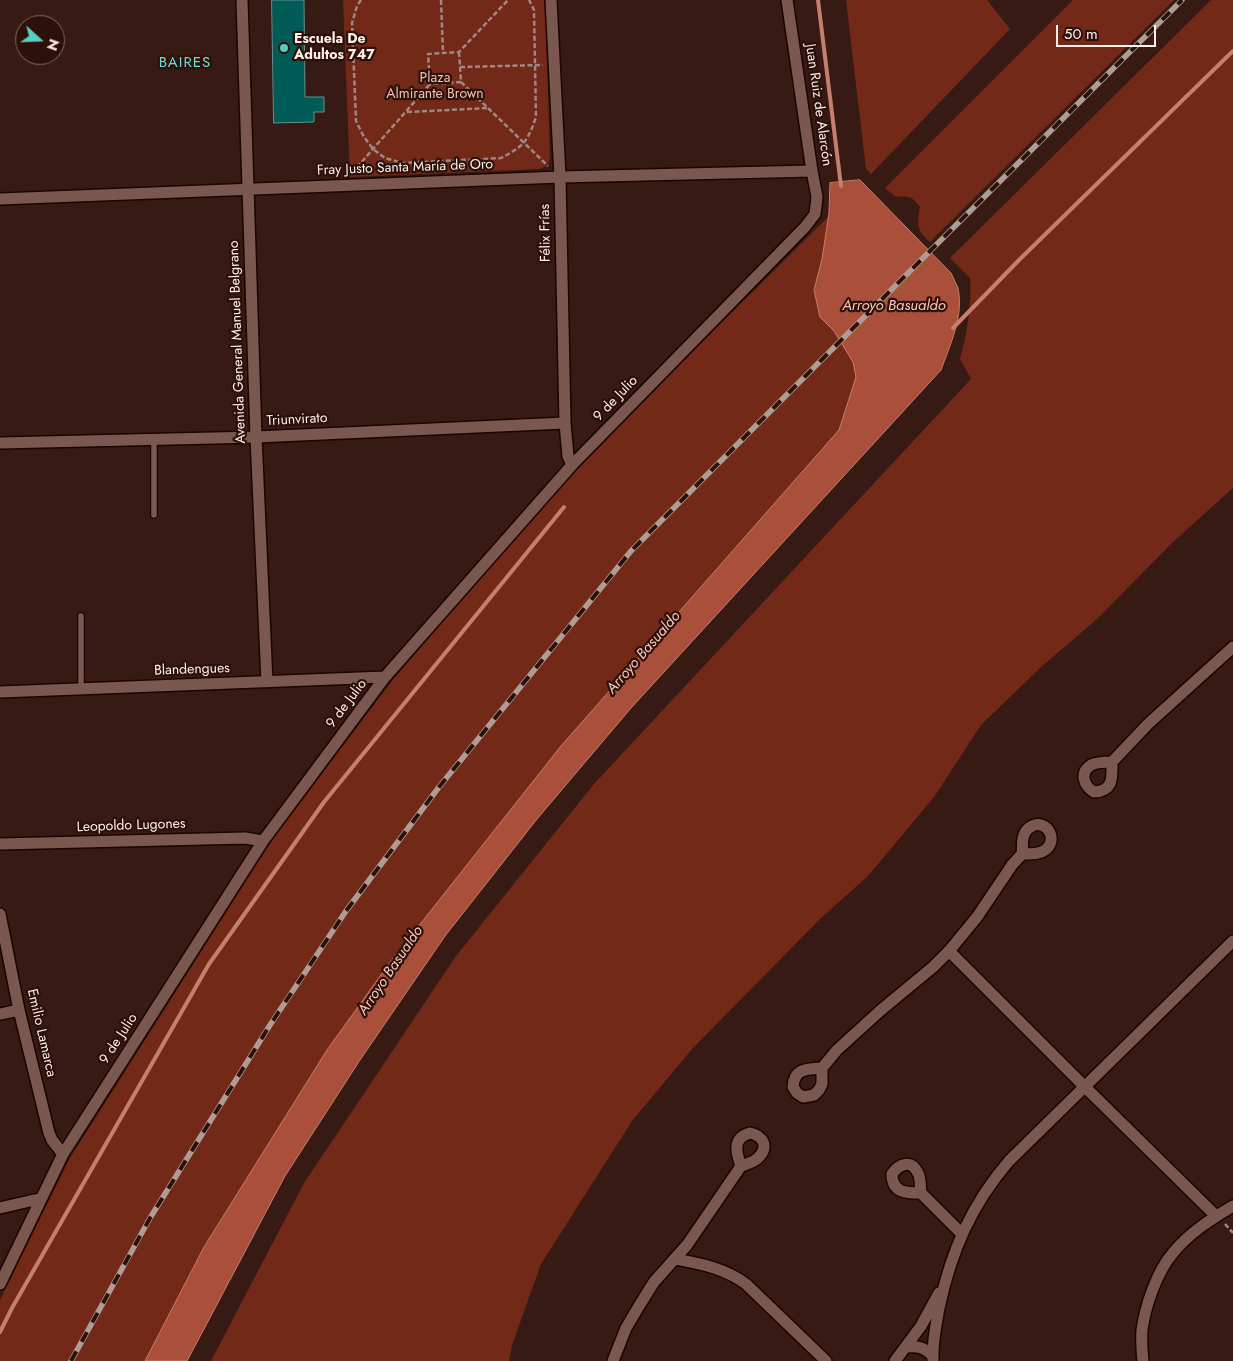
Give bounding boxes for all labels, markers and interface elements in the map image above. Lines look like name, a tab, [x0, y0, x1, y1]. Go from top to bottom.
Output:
north arrow	[15, 15, 65, 65]
scale bar	[1058, 15, 1158, 47]
text: 50 m	[1064, 23, 1098, 45]
place label: Escuela De Adultos 747	[294, 32, 375, 64]
text: N	[42, 36, 64, 53]
marker: Escuela De Adultos 747	[278, 42, 290, 54]
street label: Juan Ruiz de Alarcón	[801, 43, 835, 167]
district label: BAIRES	[158, 54, 212, 72]
park label: Plaza Almirante Brown	[386, 71, 484, 104]
street label: Fray Justo Santa María de Oro	[317, 157, 493, 179]
street label: Félix Frías	[537, 204, 555, 262]
street label: Avenida General Manuel Belgrano	[226, 240, 250, 444]
water label: Arroyo Basualdo	[842, 297, 946, 315]
street label: 9 de Julio	[590, 373, 642, 425]
street label: Triunvirato	[266, 410, 328, 430]
water label: Arroyo Basualdo	[603, 608, 685, 698]
street label: Blandengues	[154, 660, 230, 680]
street label: 9 de Julio	[323, 676, 371, 732]
street label: Leopoldo Lugones	[76, 816, 186, 836]
water label: Arroyo Basualdo	[355, 923, 427, 1019]
street label: Emilio Lamarca	[23, 987, 59, 1079]
street label: 9 de Julio	[96, 1011, 142, 1067]

